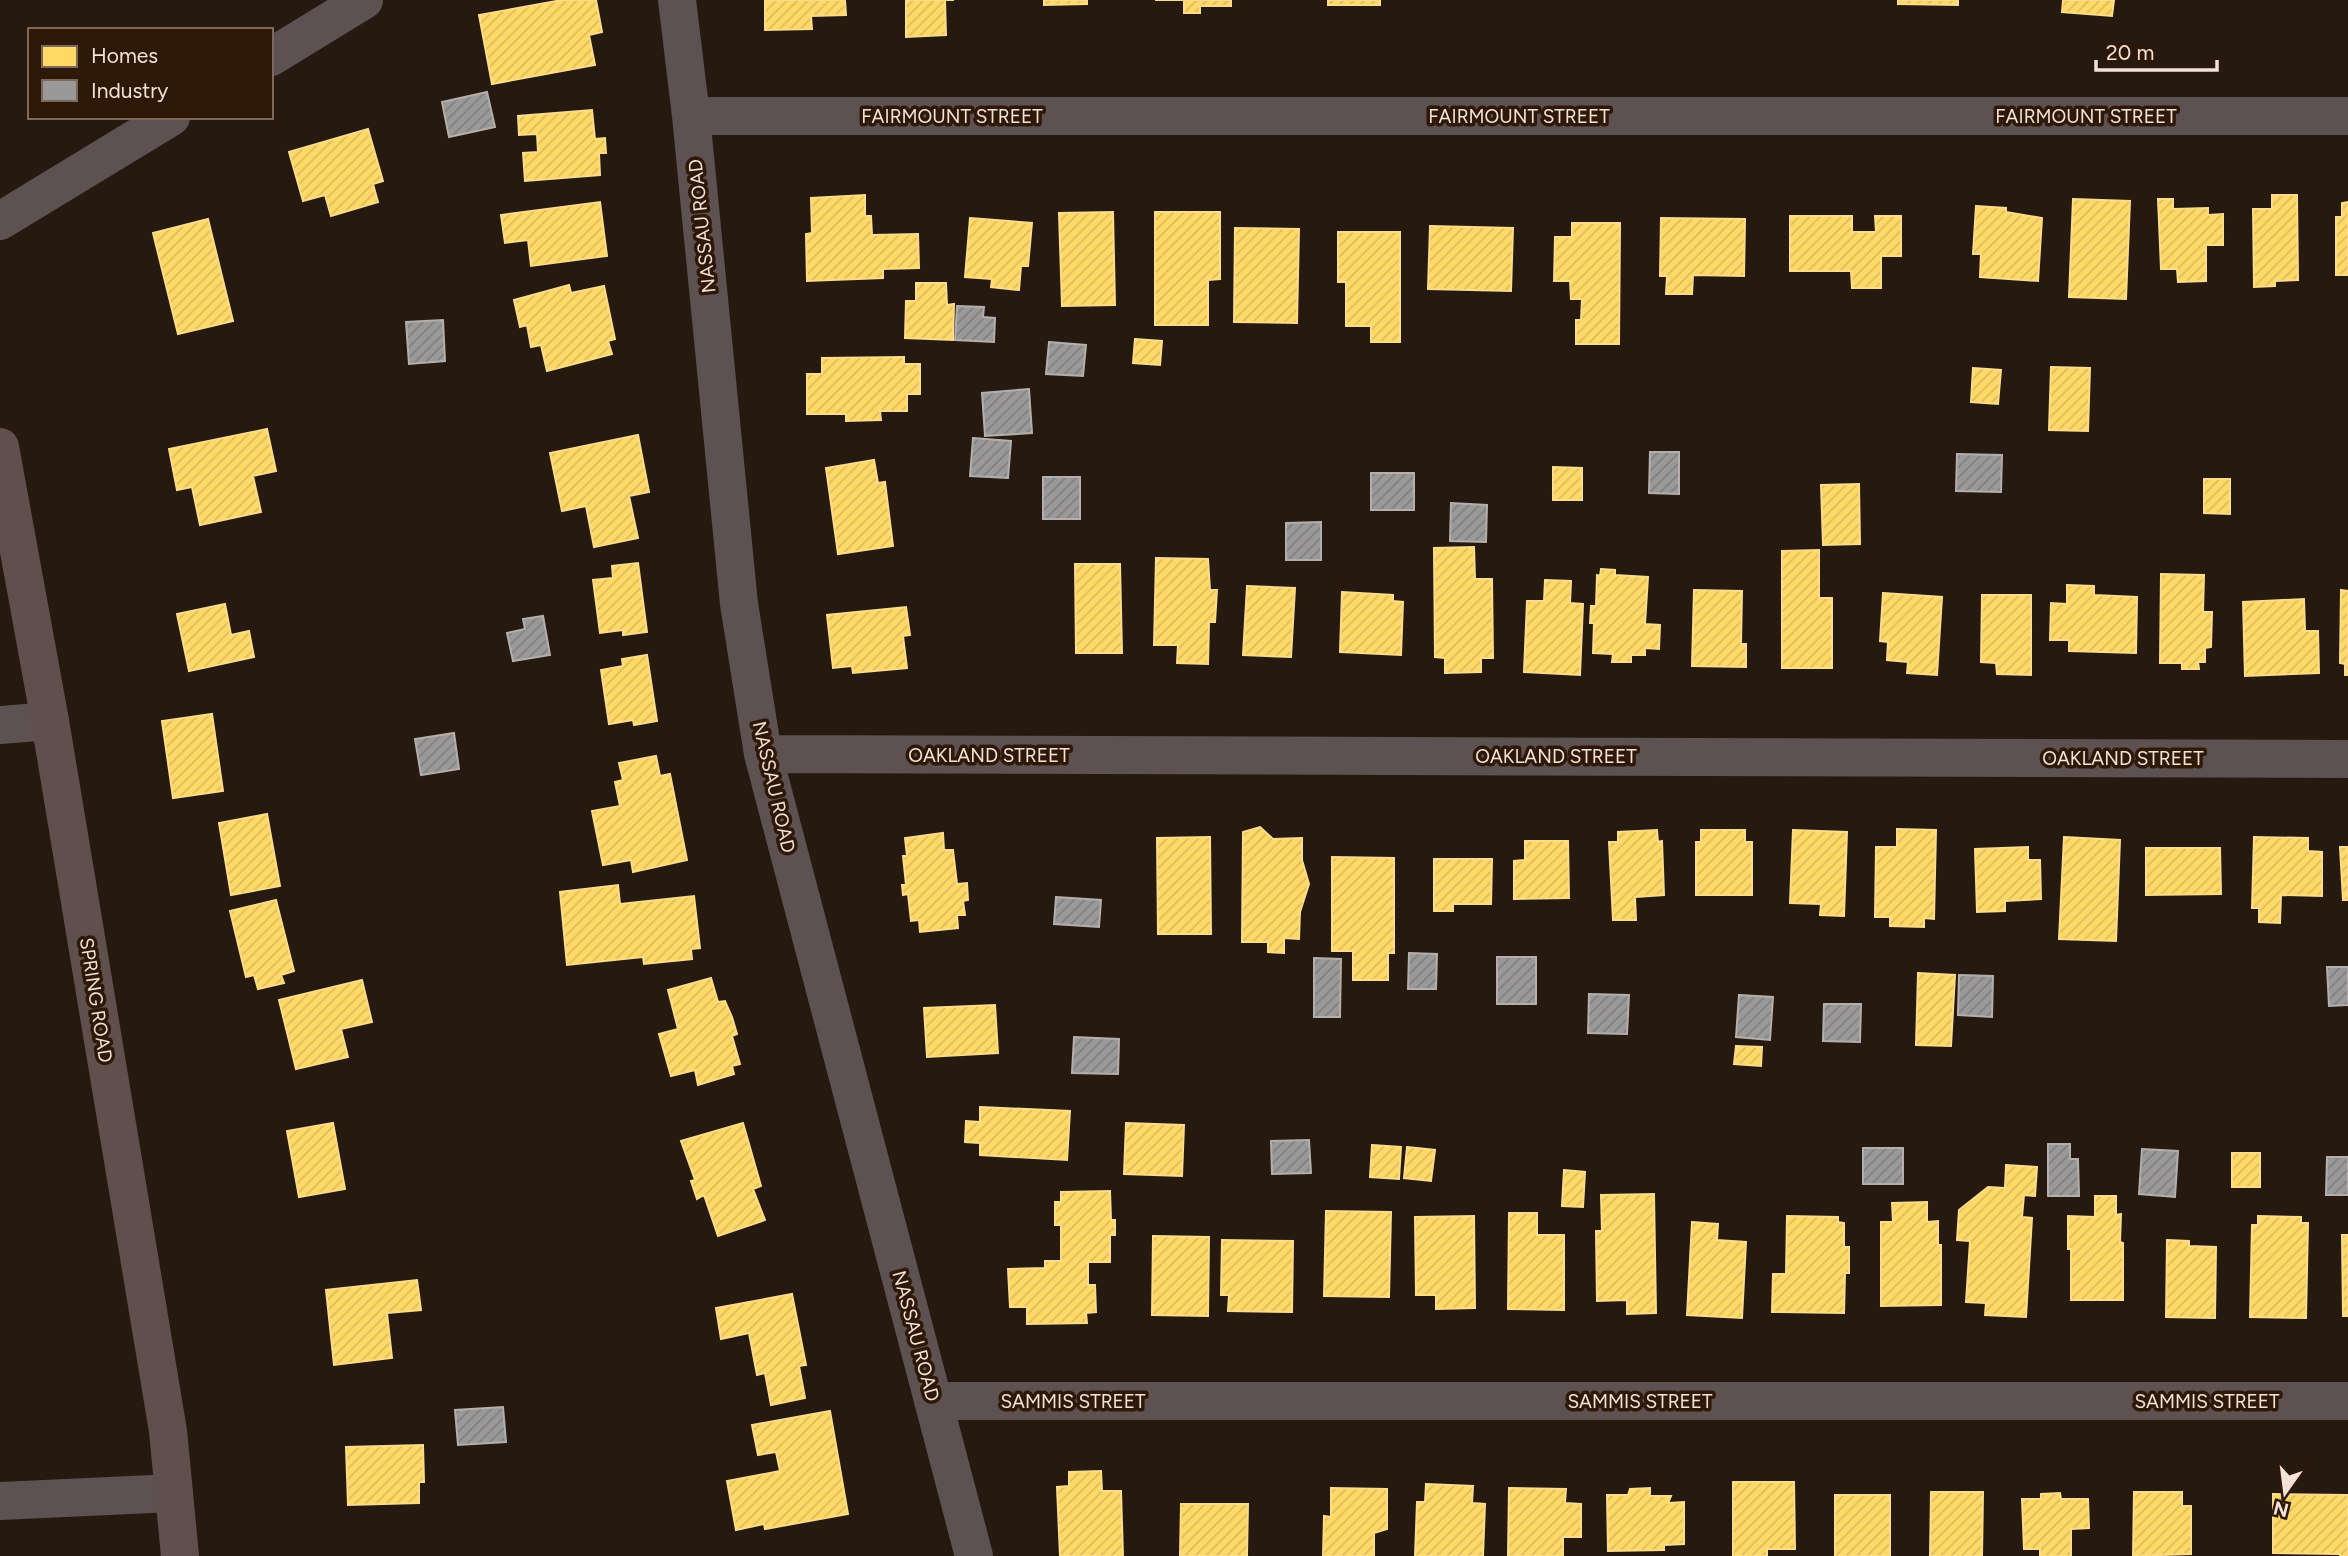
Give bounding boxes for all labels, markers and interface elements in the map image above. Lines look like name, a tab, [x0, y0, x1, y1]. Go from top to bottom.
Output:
legend	[28, 28, 273, 119]
scale bar	[2096, 28, 2217, 72]
text: 20 m	[2106, 40, 2154, 65]
text: Homes	[91, 43, 158, 68]
text: Industry	[91, 78, 168, 103]
street label: FAIRMOUNT STREET	[861, 105, 1043, 128]
street label: FAIRMOUNT STREET	[1428, 105, 1610, 128]
street label: FAIRMOUNT STREET	[1995, 105, 2177, 128]
street label: NASSAU ROAD	[684, 158, 720, 294]
street label: NASSAU ROAD	[748, 719, 800, 855]
street label: OAKLAND STREET	[908, 744, 1070, 767]
street label: OAKLAND STREET	[1475, 745, 1637, 768]
street label: OAKLAND STREET	[2042, 747, 2204, 770]
street label: SPRING ROAD	[75, 936, 117, 1064]
street label: NASSAU ROAD	[887, 1268, 945, 1404]
street label: SAMMIS STREET	[1000, 1390, 1146, 1413]
street label: SAMMIS STREET	[1567, 1390, 1713, 1413]
street label: SAMMIS STREET	[2134, 1390, 2280, 1413]
north arrow	[2250, 1458, 2320, 1528]
text: N	[2271, 1496, 2291, 1522]

